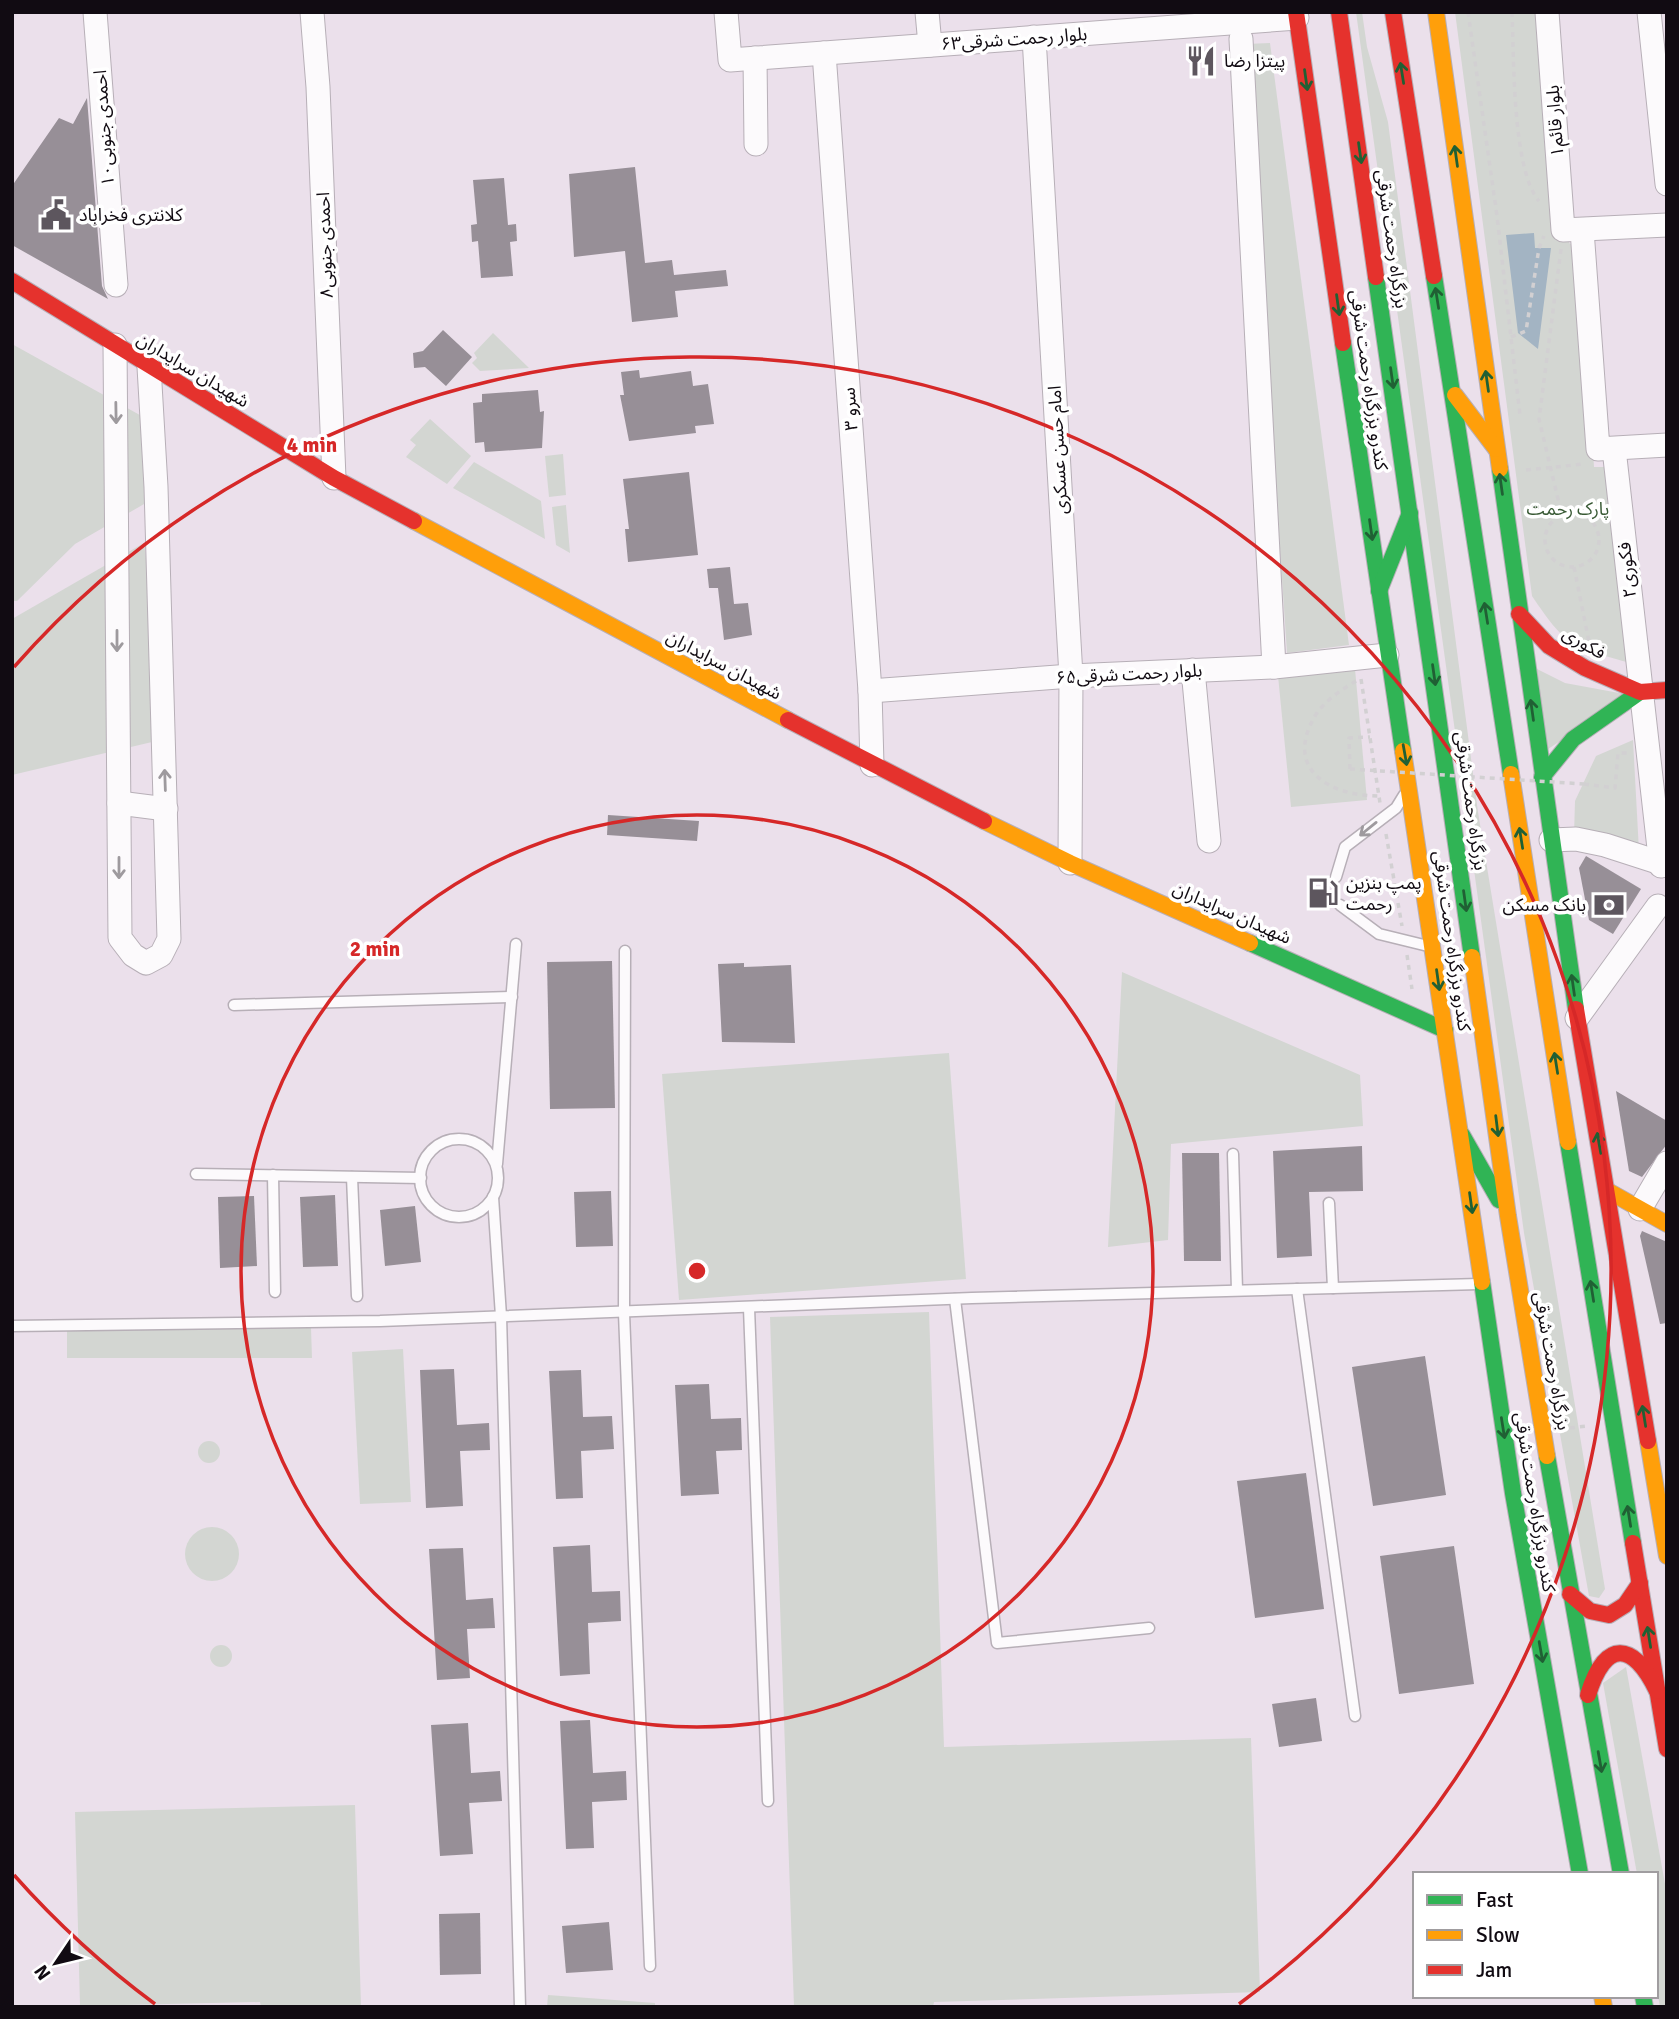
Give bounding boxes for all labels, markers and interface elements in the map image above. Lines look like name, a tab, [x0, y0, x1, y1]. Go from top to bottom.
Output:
street label: بلوار رحمت شرقی۶۳	[940, 23, 1088, 55]
restaurant icon: پیتزا رضا	[1184, 44, 1218, 78]
place label: پیتزا رضا	[1224, 50, 1285, 72]
one-way arrow	[1396, 62, 1409, 85]
one-way arrow	[1300, 68, 1313, 91]
street label: احمدی جنوبی۱۰	[89, 69, 119, 187]
street label: بلوار قائم۱	[1542, 84, 1570, 158]
one-way arrow	[1353, 141, 1366, 163]
one-way arrow	[1449, 145, 1462, 168]
street label: بزرگراه رحمت شرقی	[1371, 168, 1413, 310]
street label: احمدی جنوبی۸	[312, 192, 338, 298]
public building icon: کلانتری فخراباد	[39, 198, 73, 232]
place label: کلانتری فخراباد	[79, 204, 183, 226]
one-way arrow	[1430, 287, 1443, 310]
street label: کندرو بزرگراه رحمت شرقی	[1345, 288, 1393, 472]
one-way arrow	[1332, 293, 1345, 316]
street label: شهیدان سرایداران	[133, 328, 253, 412]
one-way arrow	[1386, 366, 1399, 389]
one-way arrow	[1480, 371, 1493, 393]
street label: امام حسن عسکری	[1044, 385, 1075, 515]
street label: سرو ۳	[838, 387, 862, 431]
one-way arrow	[109, 401, 122, 424]
text: 4 min	[287, 432, 337, 458]
one-way arrow	[1494, 473, 1507, 496]
park label: پارک رحمت	[1527, 498, 1609, 520]
one-way arrow	[1364, 518, 1377, 541]
street label: فکوری۲	[1613, 541, 1641, 599]
one-way arrow	[1479, 603, 1492, 625]
street label: فکوری	[1559, 622, 1609, 664]
street label: شهیدان سرایداران	[663, 625, 785, 705]
one-way arrow	[110, 629, 124, 652]
street label: بلوار رحمت شرقی۶۵	[1055, 659, 1203, 689]
one-way arrow	[1428, 663, 1441, 686]
one-way arrow	[1526, 699, 1539, 721]
street label: بزرگراه رحمت شرقی	[1450, 730, 1492, 872]
one-way arrow	[1398, 743, 1412, 766]
one-way arrow	[158, 768, 171, 791]
one-way arrow	[1359, 822, 1377, 837]
one-way arrow	[1514, 827, 1527, 850]
street label: کندرو بزرگراه رحمت شرقی	[1428, 849, 1476, 1033]
one-way arrow	[112, 856, 126, 879]
place label: پمپ بنزین رحمت	[1346, 872, 1422, 915]
fuel station icon: پمپ بنزین رحمت	[1306, 876, 1340, 910]
street label: شهیدان سرایداران	[1169, 877, 1295, 949]
bank icon: بانک مسکن	[1592, 888, 1626, 922]
one-way arrow	[1459, 889, 1472, 912]
place label: بانک مسکن	[1503, 894, 1586, 916]
text: 2 min	[350, 936, 400, 962]
one-way arrow	[1432, 968, 1445, 991]
one-way arrow	[1566, 974, 1579, 997]
one-way arrow	[1549, 1052, 1562, 1075]
one-way arrow	[1490, 1114, 1503, 1137]
one-way arrow	[1592, 1133, 1605, 1155]
one-way arrow	[1465, 1191, 1478, 1214]
centre of rings	[685, 1259, 709, 1283]
one-way arrow	[1585, 1280, 1598, 1303]
street label: بزرگراه رحمت شرقی	[1529, 1290, 1575, 1432]
one-way arrow	[1637, 1405, 1650, 1428]
street label: کندرو بزرگراه رحمت شرقی	[1510, 1411, 1560, 1594]
one-way arrow	[1497, 1416, 1510, 1439]
one-way arrow	[1622, 1505, 1635, 1528]
one-way arrow	[1642, 1626, 1655, 1649]
one-way arrow	[1535, 1641, 1549, 1663]
one-way arrow	[1594, 1750, 1607, 1773]
legend	[1413, 1872, 1658, 1998]
text: Fast	[1476, 1887, 1513, 1913]
text: Slow	[1476, 1922, 1520, 1948]
north arrow	[21, 1928, 91, 1998]
text: Jam	[1476, 1957, 1512, 1983]
text: N	[29, 1960, 57, 1984]

